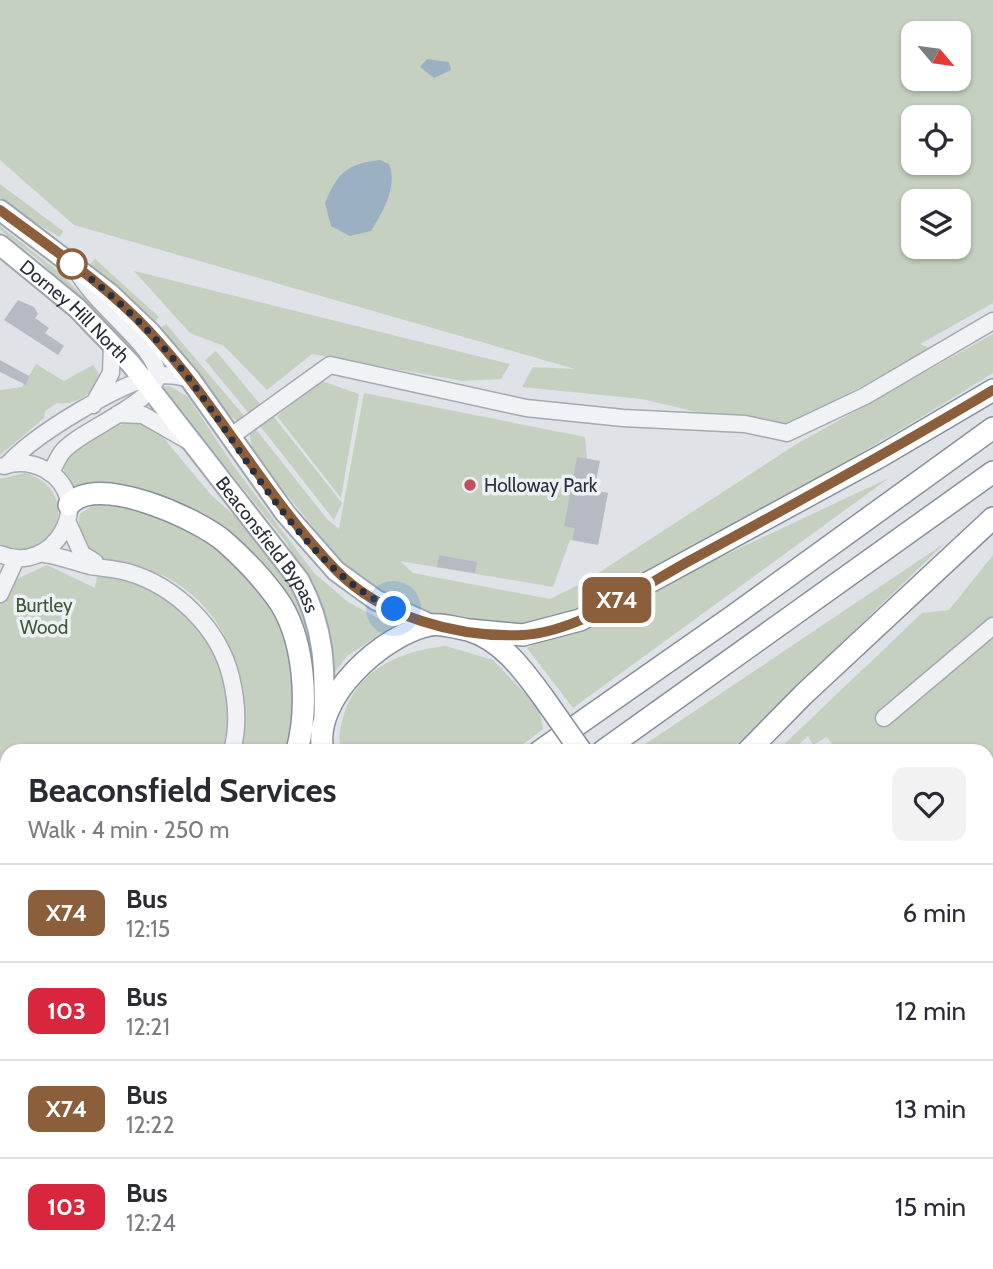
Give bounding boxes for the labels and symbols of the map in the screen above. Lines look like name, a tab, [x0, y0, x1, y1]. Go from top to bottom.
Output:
north arrow	[901, 21, 971, 91]
unlabelled marker	[57, 249, 87, 279]
street label: Dorney Hill North	[15, 255, 135, 367]
street label: Beaconsfield Bypass	[211, 472, 324, 616]
place label: Holloway Park	[484, 474, 598, 497]
marker: Holloway Park	[462, 477, 478, 493]
line badge: X74	[577, 577, 657, 623]
your location	[376, 591, 411, 626]
park label: Burtley Wood	[15, 594, 73, 639]

